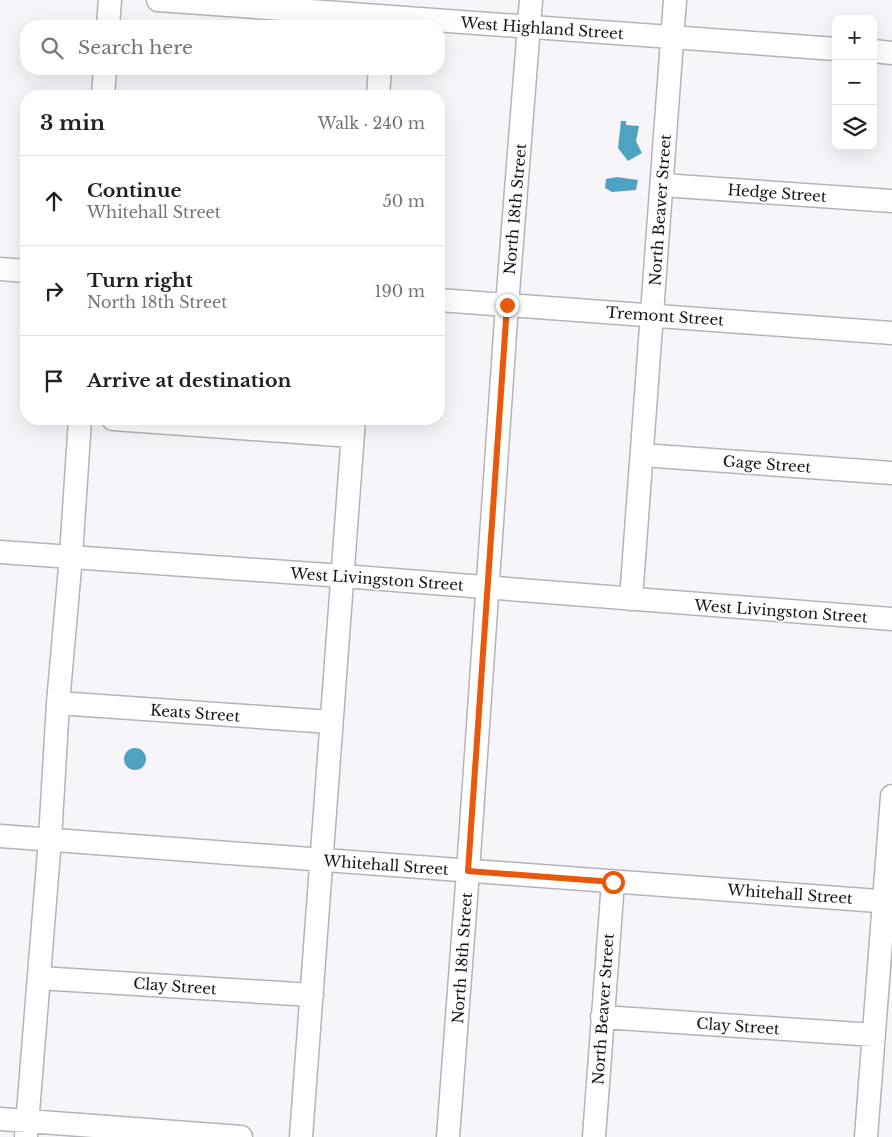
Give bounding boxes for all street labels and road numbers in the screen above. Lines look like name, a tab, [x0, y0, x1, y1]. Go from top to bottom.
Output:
street label: West Highland Street	[459, 13, 624, 43]
street label: North Beaver Street	[645, 133, 675, 287]
street label: North 18th Street	[500, 142, 530, 275]
street label: Hedge Street	[727, 180, 827, 206]
street label: Tremont Street	[606, 302, 725, 330]
street label: Gage Street	[722, 451, 812, 477]
street label: West Livingston Street	[289, 563, 465, 595]
street label: West Livingston Street	[693, 595, 869, 627]
street label: Keats Street	[149, 700, 241, 726]
street label: Whitehall Street	[322, 851, 450, 879]
street label: Whitehall Street	[726, 880, 854, 908]
street label: North 18th Street	[448, 891, 476, 1024]
street label: North Beaver Street	[588, 932, 618, 1086]
street label: Clay Street	[133, 974, 218, 998]
street label: Clay Street	[696, 1014, 781, 1038]

